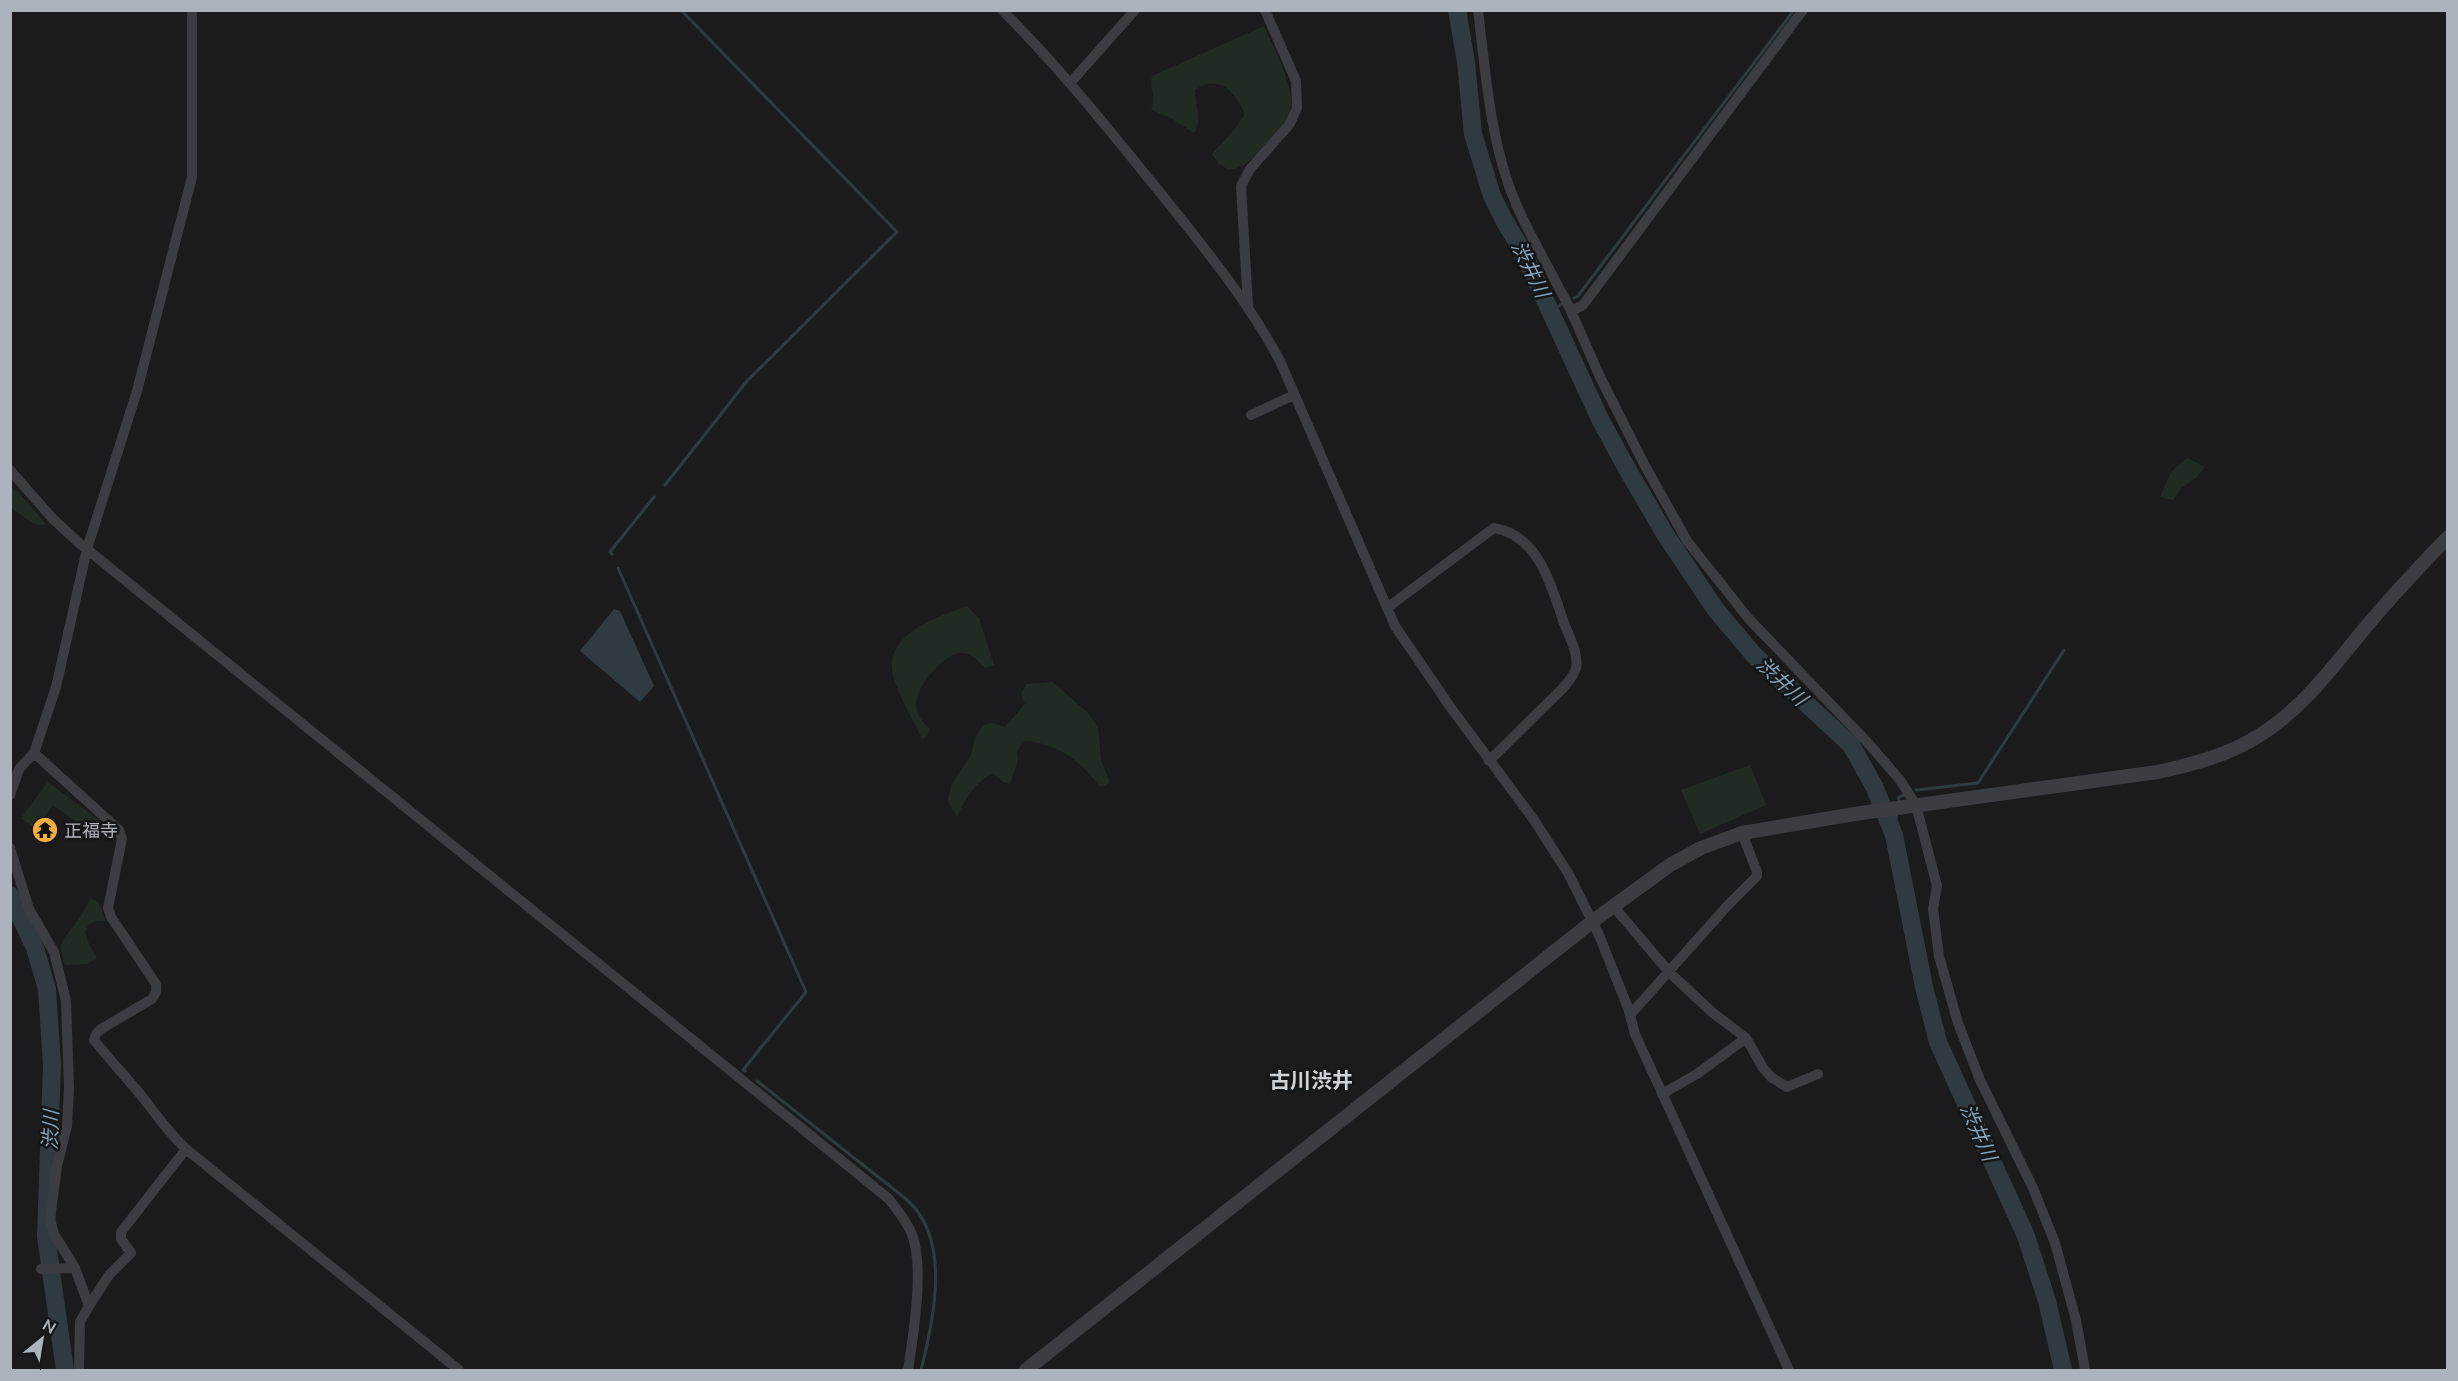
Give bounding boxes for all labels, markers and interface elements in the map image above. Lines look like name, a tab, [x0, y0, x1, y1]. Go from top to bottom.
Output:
water label: 渋井川	[1507, 237, 1556, 303]
water label: 渋井川	[1752, 651, 1814, 712]
temple icon: 正福寺	[30, 815, 60, 845]
place label: 正福寺	[64, 819, 118, 842]
district label: 古川渋井	[1269, 1067, 1353, 1093]
water label: 渋井川	[1955, 1100, 2003, 1166]
water label: 渋川	[37, 1108, 63, 1150]
north arrow	[12, 1309, 72, 1369]
text: N	[39, 1314, 60, 1338]

